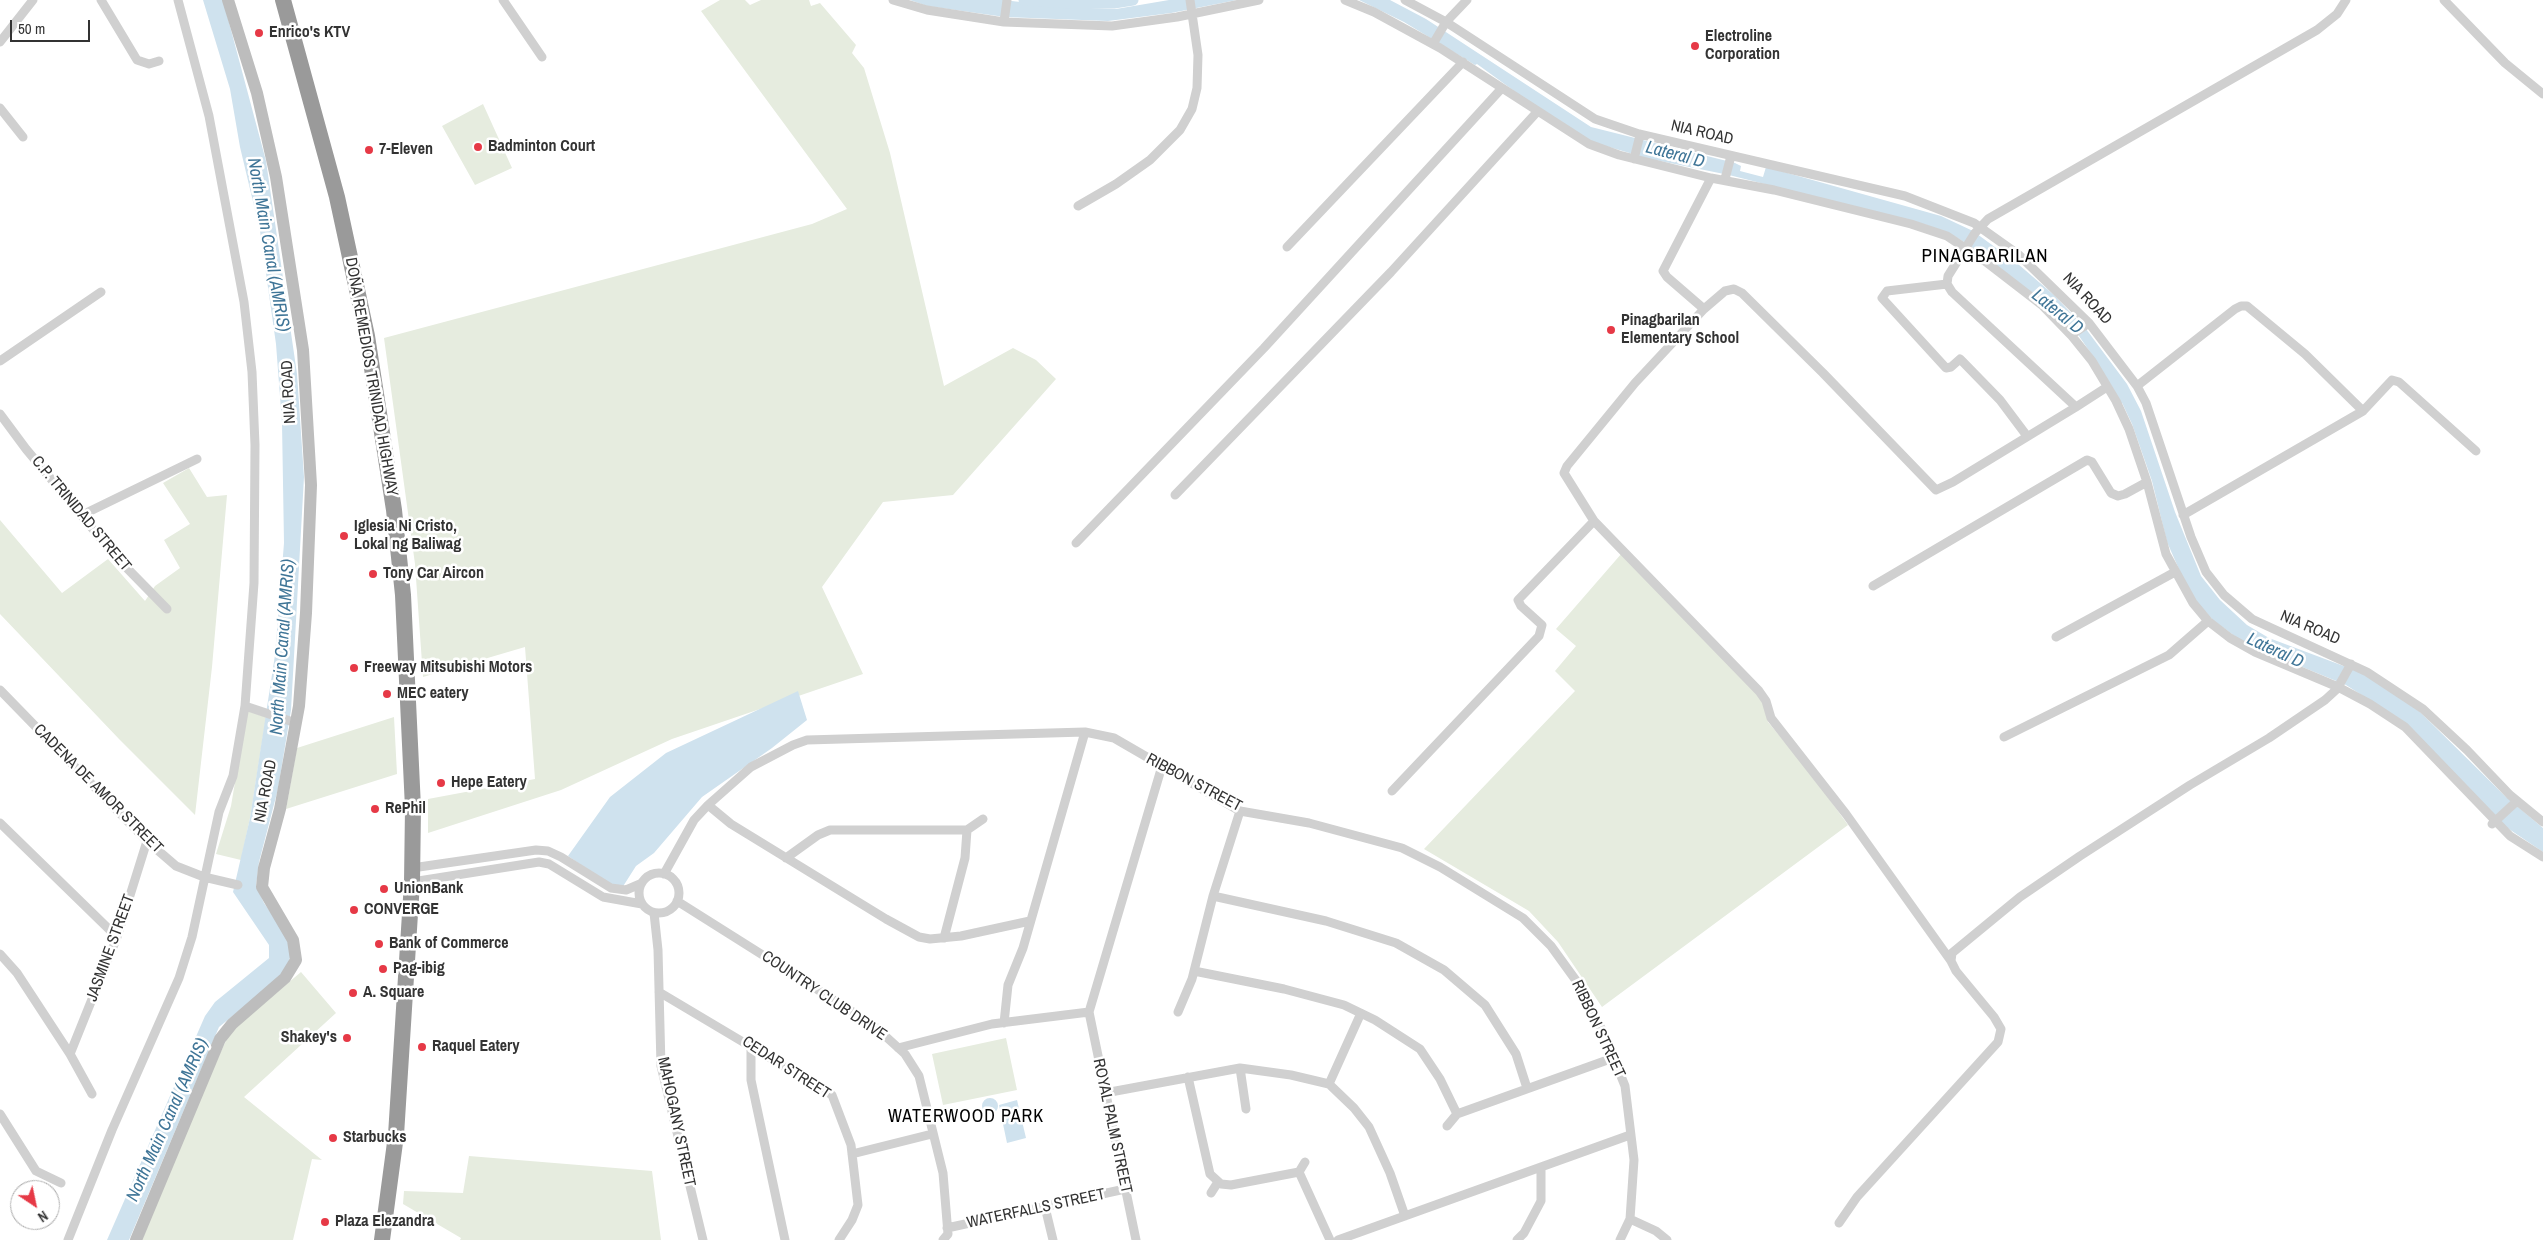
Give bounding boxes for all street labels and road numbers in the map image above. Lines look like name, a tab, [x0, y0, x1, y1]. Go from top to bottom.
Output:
street label: NIA ROAD	[1669, 117, 1735, 149]
street label: DOÑA REMEDIOS TRINIDAD HIGHWAY	[341, 256, 401, 498]
street label: NIA ROAD	[2058, 269, 2116, 329]
street label: NIA ROAD	[278, 360, 300, 424]
street label: C.P. TRINIDAD STREET	[27, 452, 135, 576]
street label: NIA ROAD	[2277, 607, 2343, 649]
street label: CADENA DE AMOR STREET	[29, 720, 167, 858]
street label: RIBBON STREET	[1143, 750, 1245, 816]
street label: NIA ROAD	[251, 758, 281, 824]
street label: JASMINE STREET	[83, 892, 139, 1004]
street label: COUNTRY CLUB DRIVE	[758, 947, 890, 1045]
street label: RIBBON STREET	[1567, 977, 1629, 1081]
street label: CEDAR STREET	[738, 1032, 834, 1104]
street label: MAHOGANY STREET	[653, 1055, 699, 1189]
street label: ROYAL PALM STREET	[1088, 1057, 1136, 1195]
street label: WATERFALLS STREET	[965, 1185, 1107, 1233]

